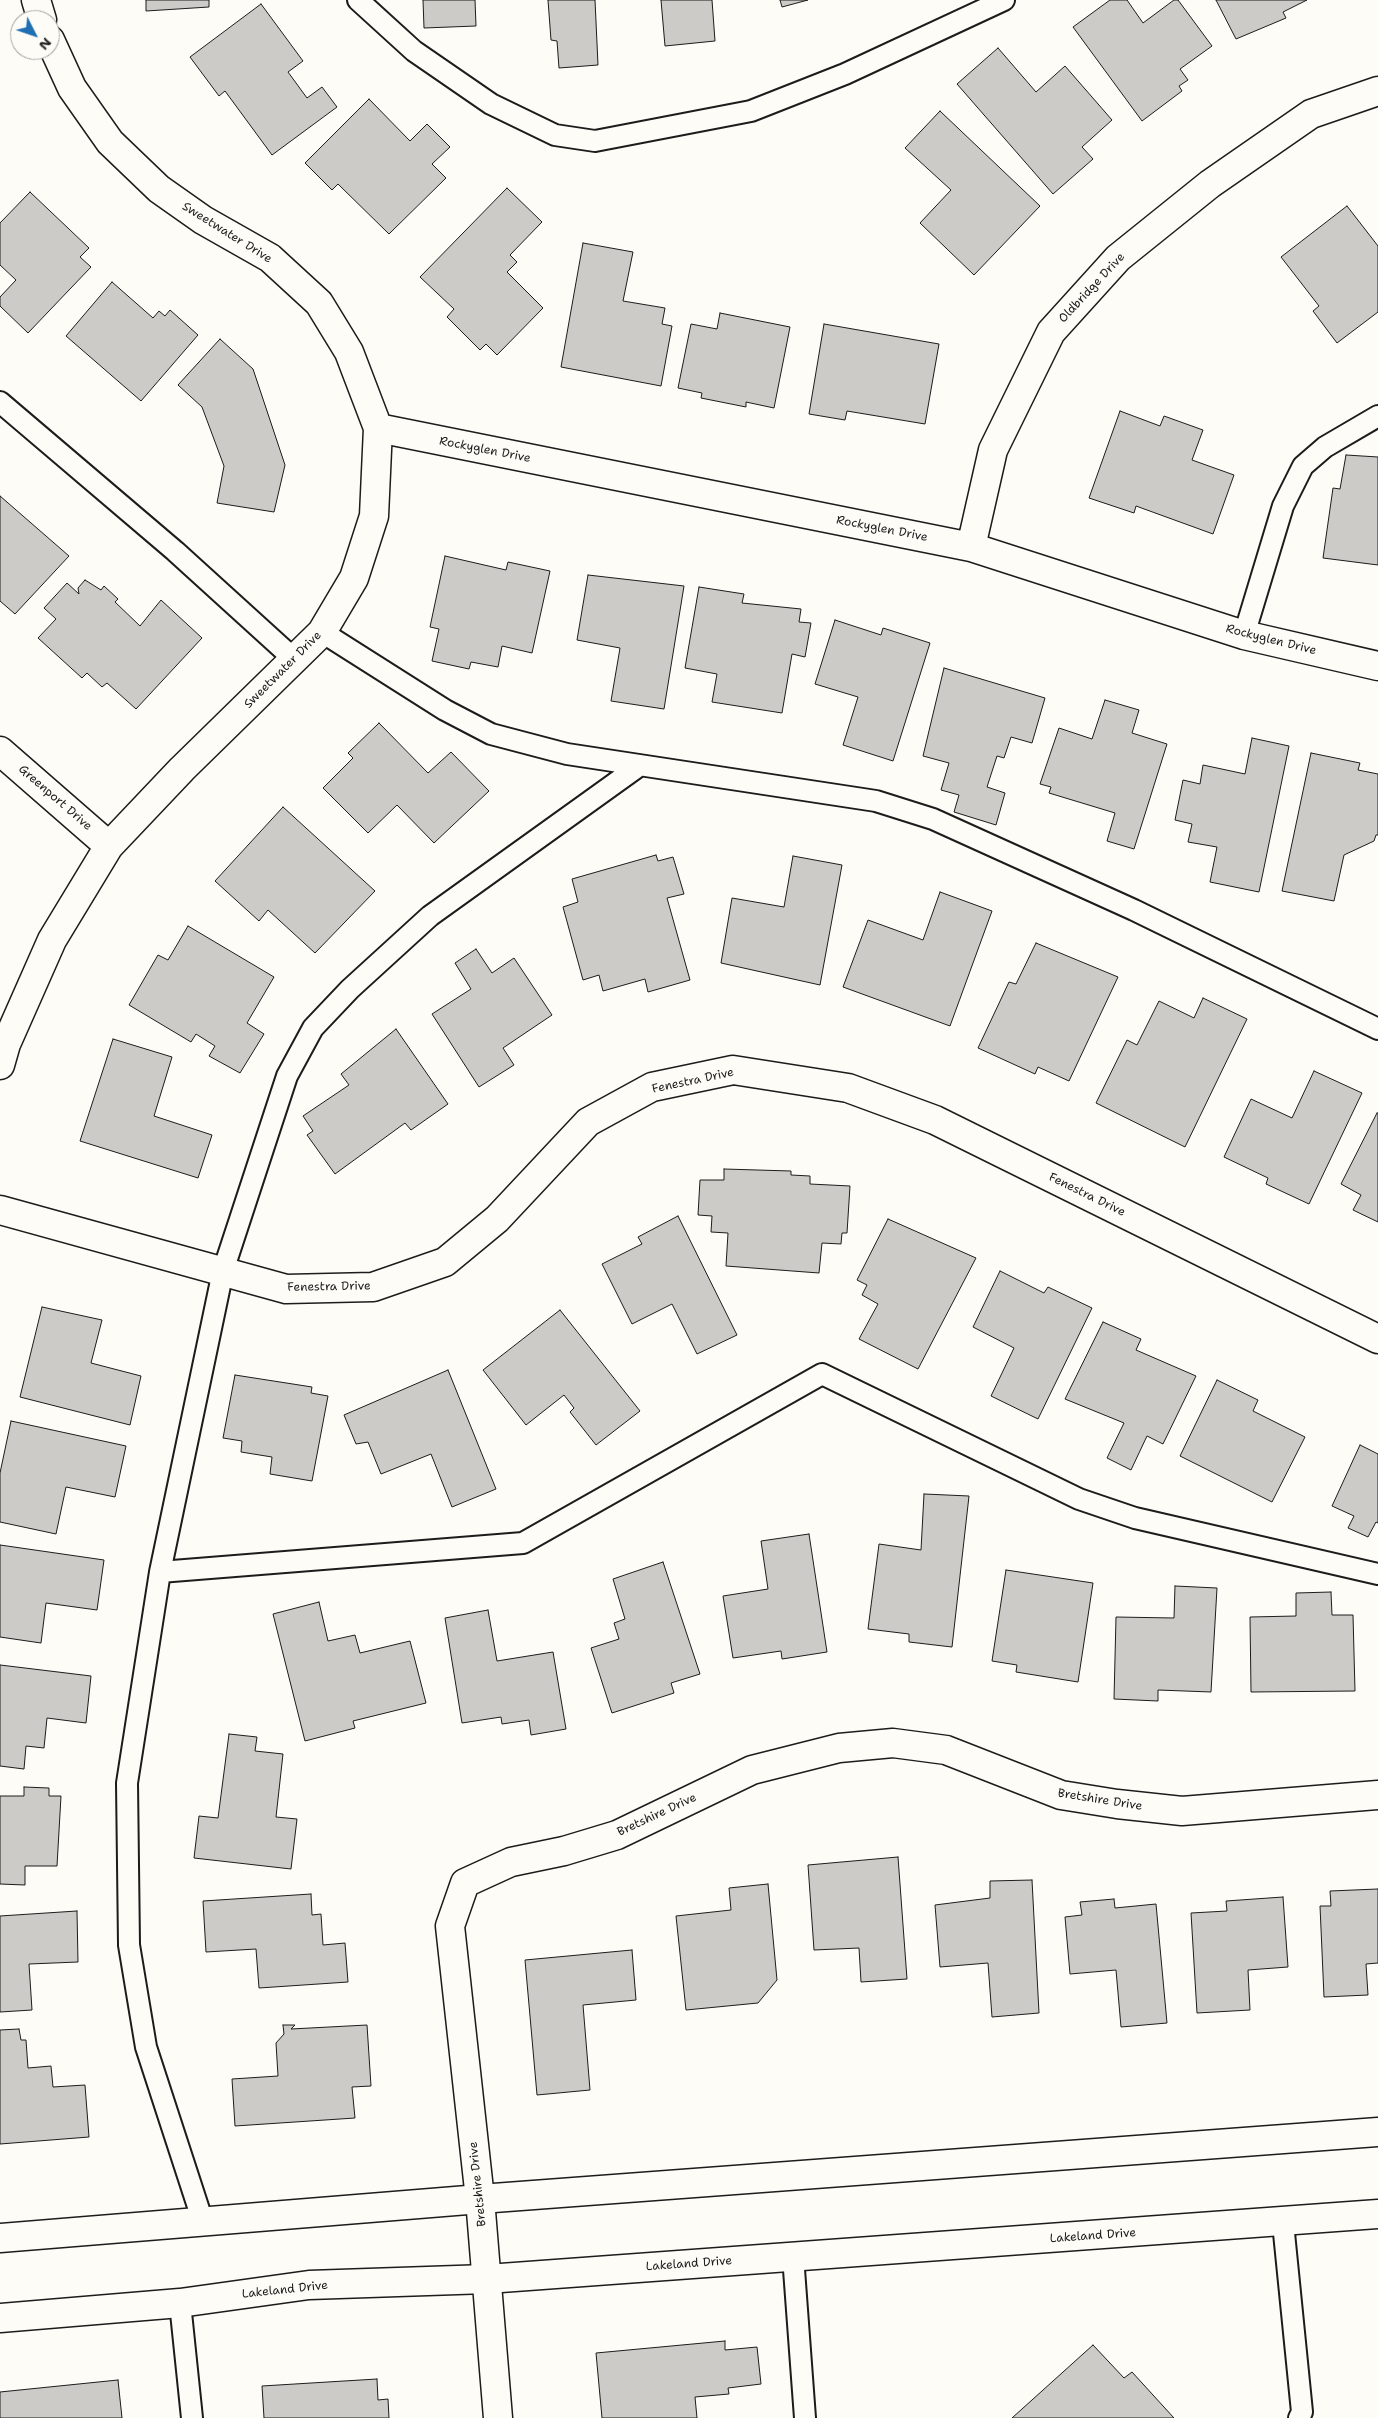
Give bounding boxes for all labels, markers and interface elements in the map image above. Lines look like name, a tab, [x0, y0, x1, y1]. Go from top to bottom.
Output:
north arrow	[10, 10, 60, 60]
text: N	[35, 34, 56, 54]
street label: Sweetwater Drive	[179, 200, 275, 266]
street label: Oldbridge Drive	[1056, 250, 1128, 326]
street label: Rockyglen Drive	[438, 434, 532, 466]
street label: Rockyglen Drive	[835, 513, 929, 545]
street label: Rockyglen Drive	[1224, 622, 1318, 658]
street label: Sweetwater Drive	[241, 628, 325, 712]
street label: Greenport Drive	[15, 762, 95, 834]
street label: Fenestra Drive	[651, 1065, 735, 1097]
street label: Fenestra Drive	[1046, 1170, 1128, 1220]
street label: Fenestra Drive	[287, 1279, 371, 1295]
street label: Bretshire Drive	[1057, 1786, 1143, 1814]
street label: Bretshire Drive	[615, 1790, 699, 1840]
street label: Bretshire Drive	[466, 2141, 490, 2227]
street label: Lakeland Drive	[1049, 2226, 1137, 2246]
street label: Lakeland Drive	[645, 2254, 733, 2274]
street label: Lakeland Drive	[241, 2278, 329, 2302]

